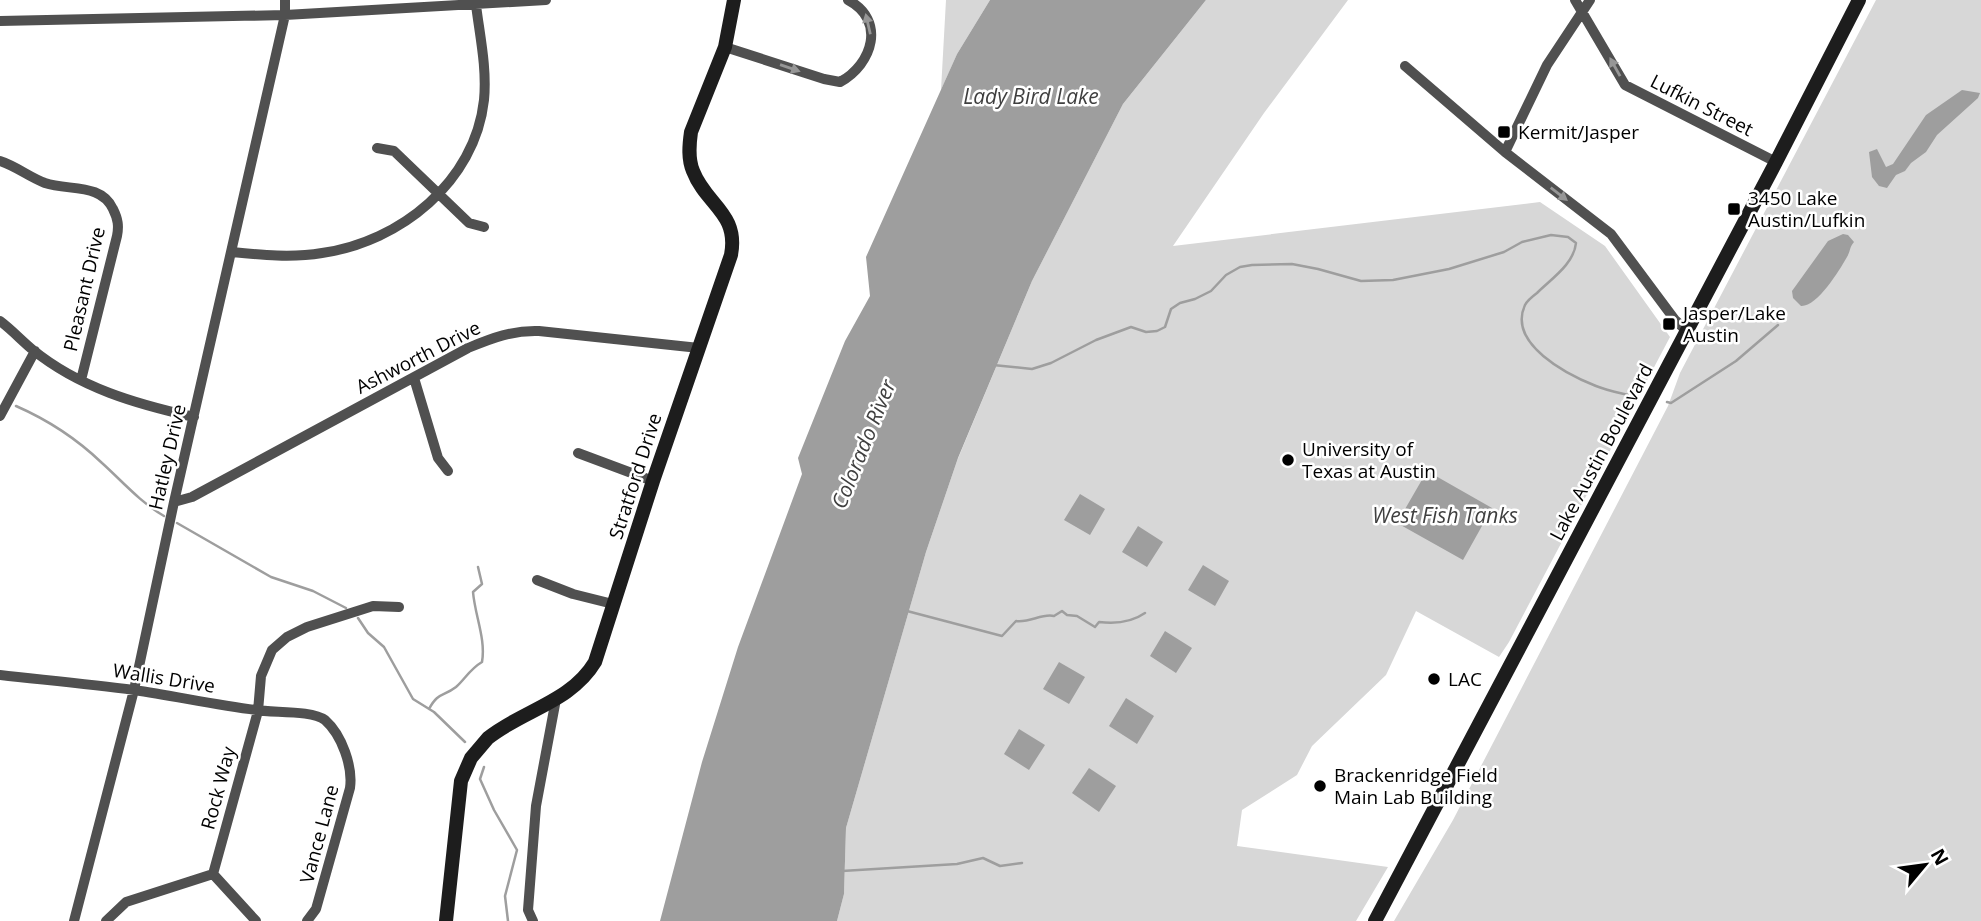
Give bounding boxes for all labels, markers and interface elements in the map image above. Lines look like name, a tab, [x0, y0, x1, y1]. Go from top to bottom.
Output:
one-way arrow	[862, 13, 873, 35]
one-way arrow	[1609, 57, 1621, 77]
one-way arrow	[780, 63, 801, 74]
street label: Lufkin Street	[1646, 68, 1758, 142]
water label: Lady Bird Lake	[963, 82, 1099, 110]
place label: Kermit/Jasper	[1518, 119, 1639, 145]
marker: Kermit/Jasper	[1496, 124, 1512, 140]
place label: 3450 Lake Austin/Lufkin	[1748, 185, 1865, 233]
one-way arrow	[1549, 187, 1568, 201]
marker: 3450 Lake Austin/Lufkin	[1726, 201, 1742, 217]
street label: Pleasant Drive	[57, 224, 111, 354]
place label: Jasper/Lake Austin	[1681, 300, 1786, 348]
street label: Ashworth Drive	[351, 314, 485, 400]
marker: Jasper/Lake Austin	[1661, 316, 1677, 332]
street label: Lake Austin Boulevard	[1543, 359, 1659, 545]
water label: Colorado River	[824, 375, 902, 513]
street label: Hatley Drive	[142, 402, 192, 512]
street label: Stratford Drive	[602, 410, 668, 542]
place label: University of Texas at Austin	[1302, 436, 1436, 484]
marker: University of Texas at Austin	[1280, 452, 1296, 468]
water label: West Fish Tanks	[1372, 501, 1518, 529]
street label: Wallis Drive	[111, 657, 217, 699]
place label: LAC	[1448, 666, 1482, 692]
marker: LAC	[1426, 671, 1442, 687]
street label: Rock Way	[194, 743, 242, 832]
place label: Brackenridge Field Main Lab Building	[1334, 762, 1498, 810]
marker: Brackenridge Field Main Lab Building	[1312, 778, 1328, 794]
street label: Vance Lane	[293, 782, 345, 886]
north arrow	[1890, 830, 1960, 900]
text: N	[1925, 844, 1955, 870]

